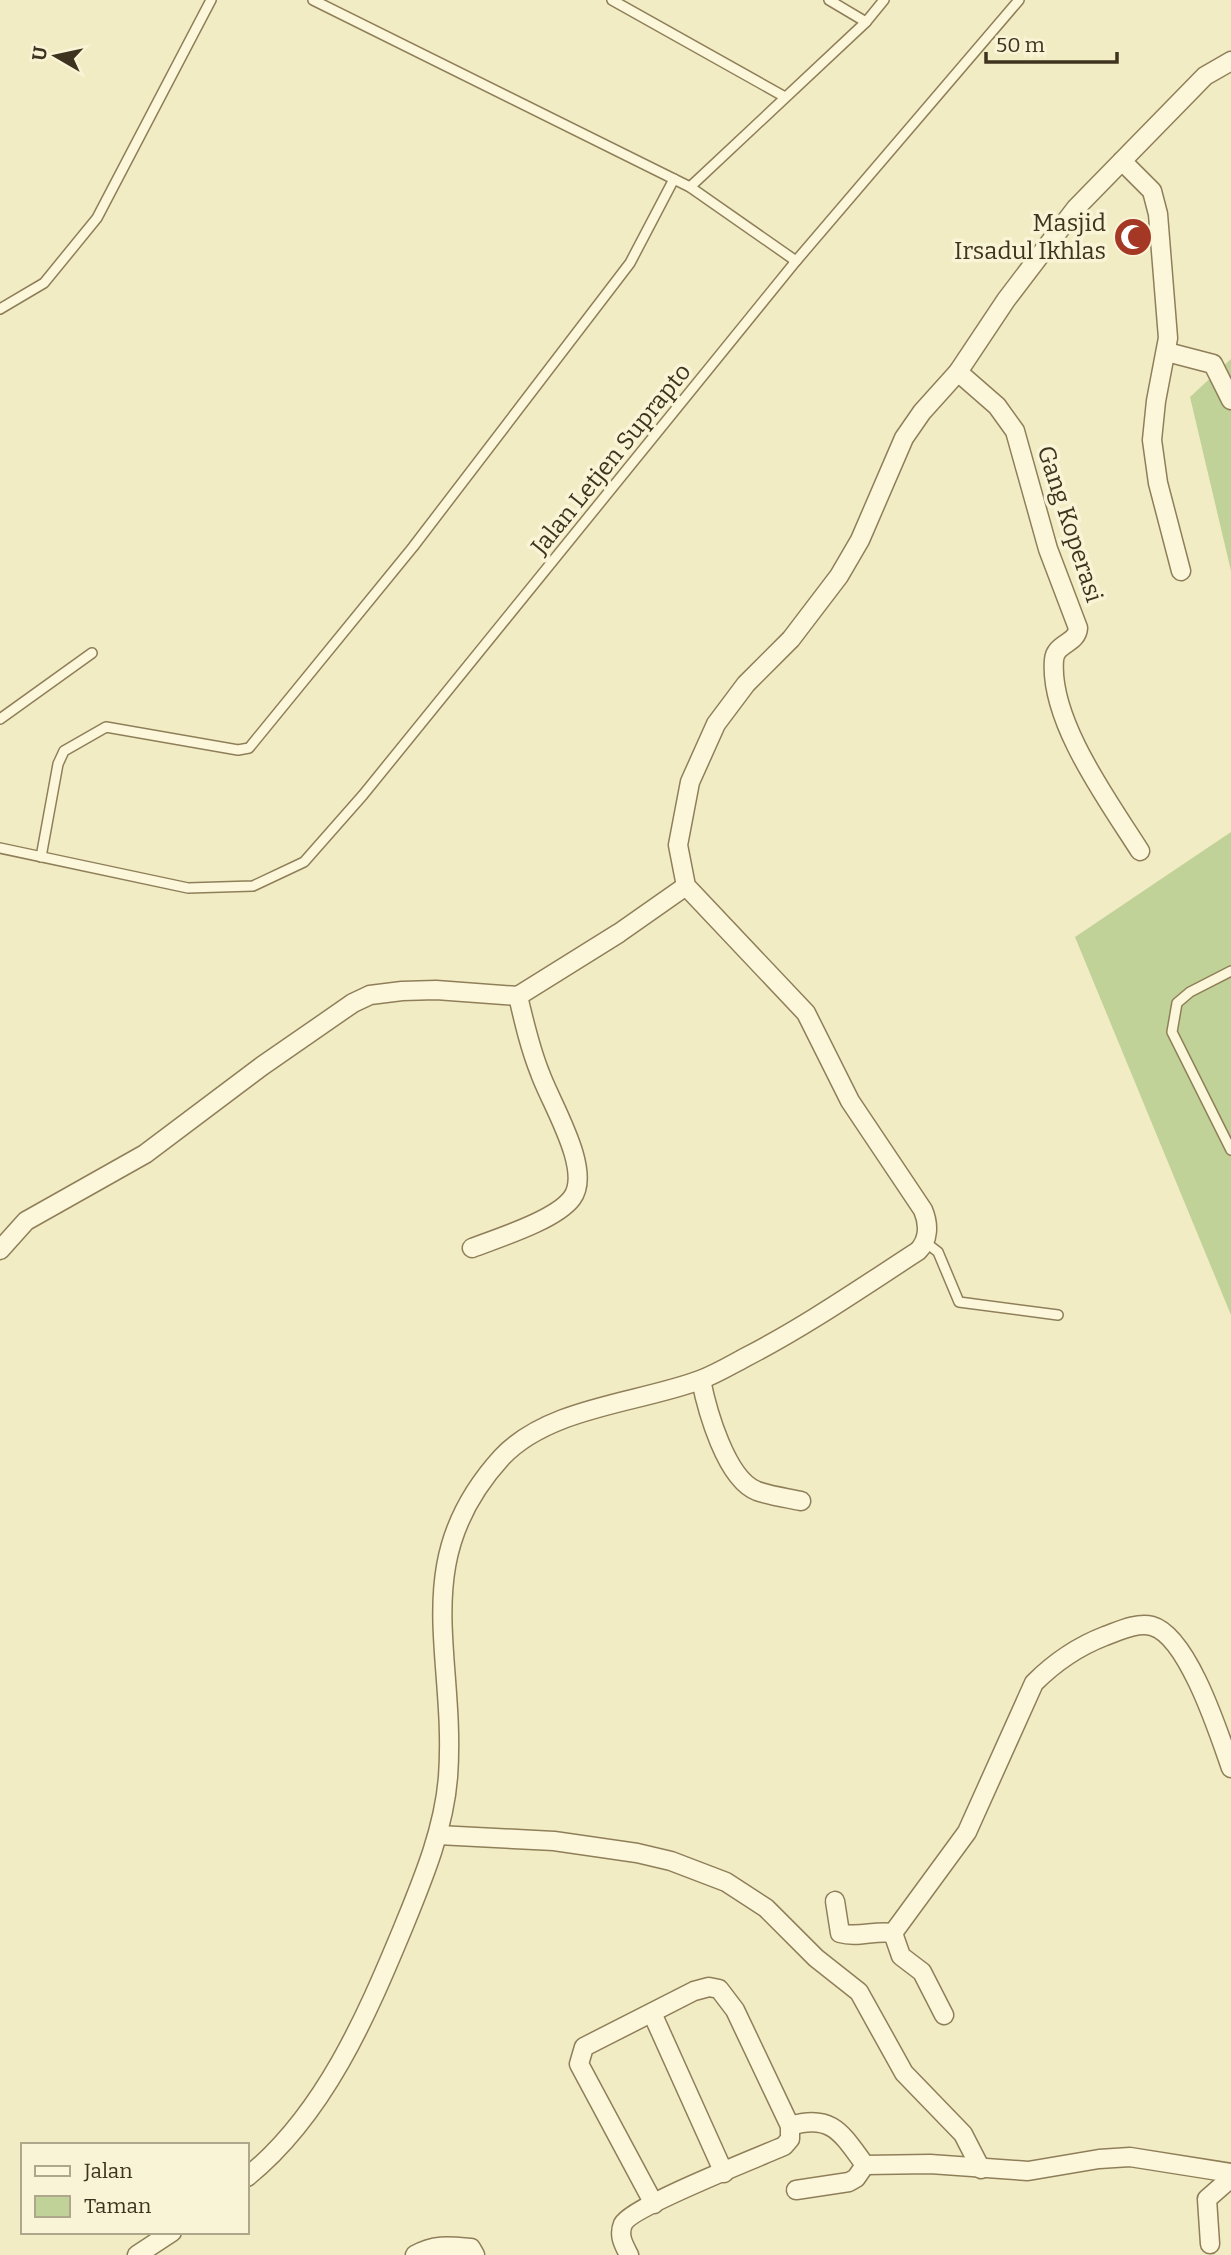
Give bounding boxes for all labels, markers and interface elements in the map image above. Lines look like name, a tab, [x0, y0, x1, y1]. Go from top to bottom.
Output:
north arrow	[21, 21, 91, 91]
scale bar	[986, 21, 1117, 65]
text: 50 m	[996, 32, 1045, 58]
text: U	[27, 45, 52, 62]
place label: Masjid Irsadul Ikhlas	[954, 209, 1106, 265]
mosque icon: Masjid Irsadul Ikhlas	[1112, 216, 1154, 258]
street label: Jalan Letjen Suprapto	[525, 358, 696, 561]
street label: Gang Koperasi	[1032, 442, 1108, 606]
legend	[21, 2143, 248, 2234]
text: Jalan	[83, 2158, 133, 2184]
text: Taman	[84, 2193, 151, 2219]

